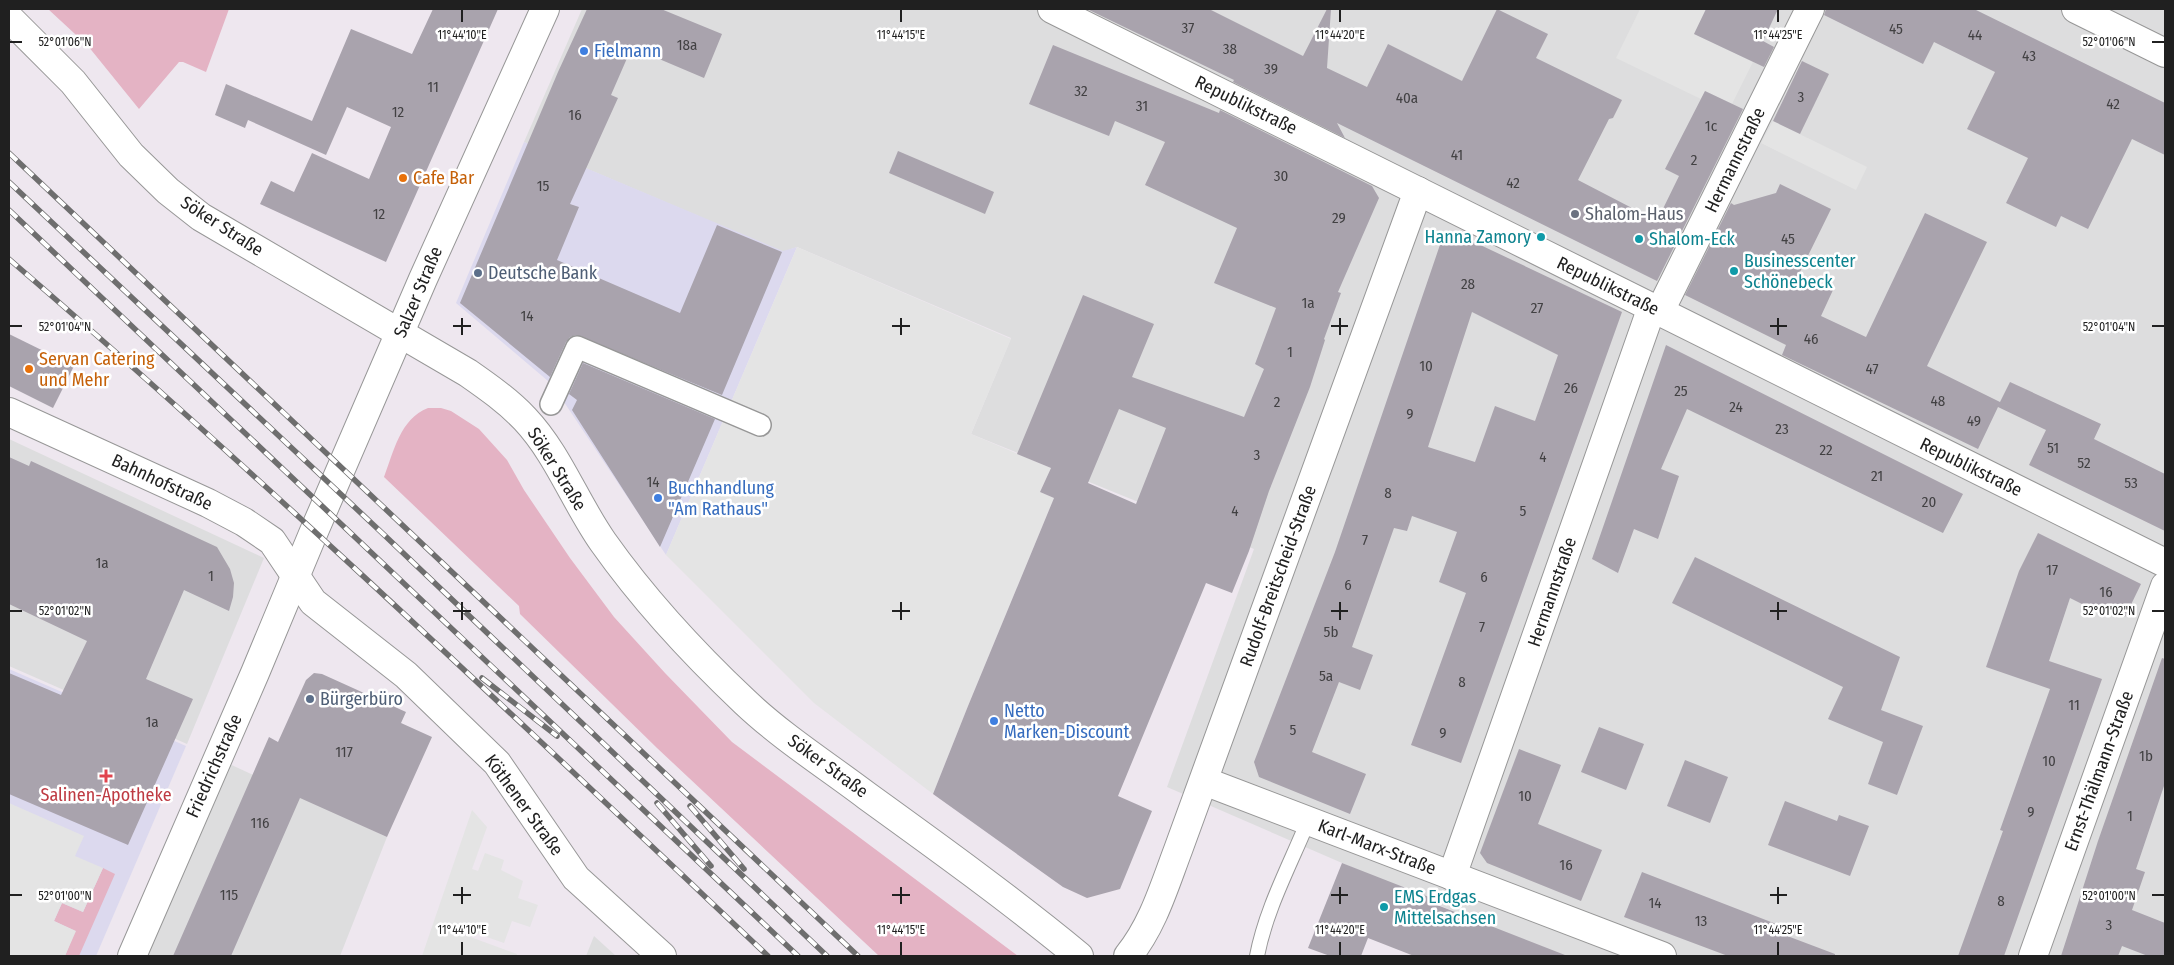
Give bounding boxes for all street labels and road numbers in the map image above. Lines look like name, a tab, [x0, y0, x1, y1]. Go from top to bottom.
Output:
street label: Republikstraße	[1191, 71, 1301, 139]
street label: Hermannstraße	[1700, 104, 1770, 216]
street label: Söker Straße	[177, 191, 267, 261]
street label: Salzer Straße	[389, 243, 447, 341]
street label: Republikstraße	[1553, 252, 1663, 320]
street label: Söker Straße	[523, 423, 591, 515]
street label: Republikstraße	[1916, 433, 2026, 501]
street label: Bahnhofstraße	[108, 449, 216, 515]
street label: Rudolf-Breitscheid-Straße	[1235, 482, 1321, 670]
street label: Hermannstraße	[1523, 534, 1581, 650]
street label: Ernst-Thälmann-Straße	[2060, 688, 2138, 854]
street label: Friedrichstraße	[181, 711, 247, 821]
street label: Söker Straße	[784, 730, 873, 803]
street label: Köthener Straße	[480, 750, 568, 860]
street label: Karl-Marx-Straße	[1315, 814, 1439, 880]

